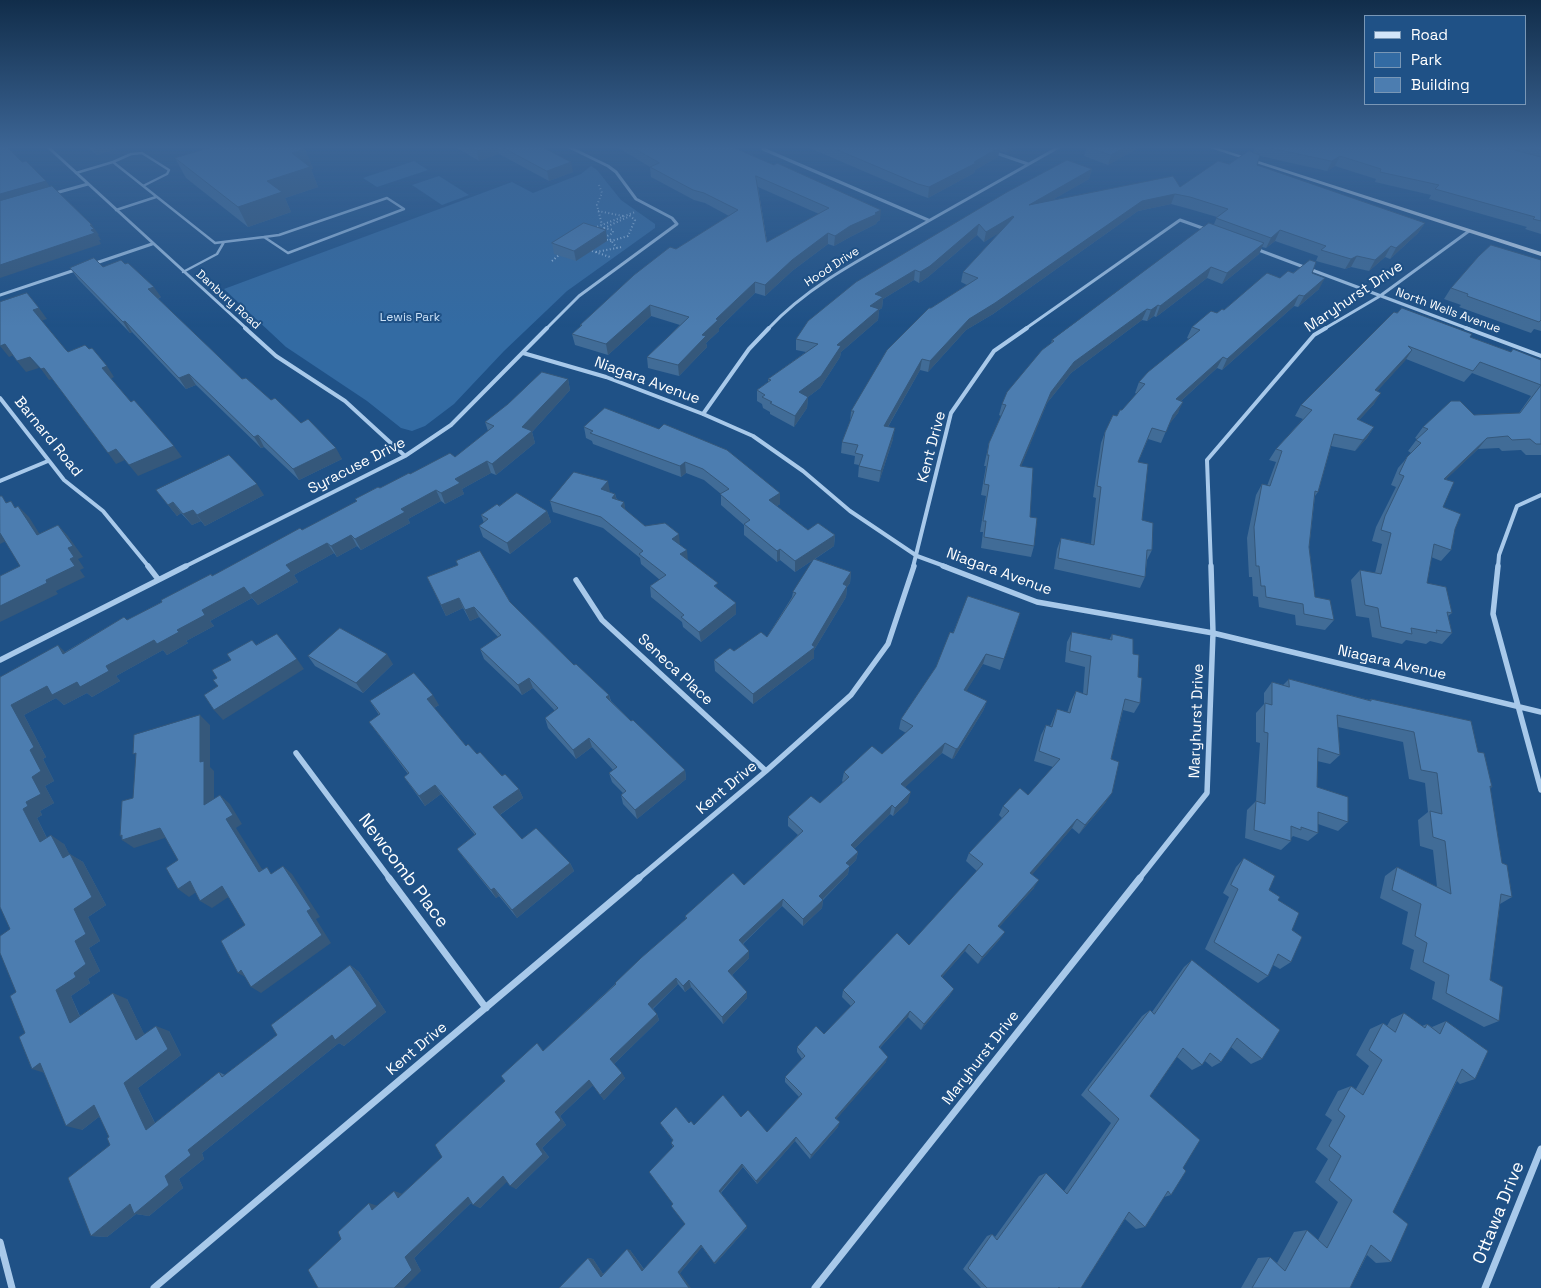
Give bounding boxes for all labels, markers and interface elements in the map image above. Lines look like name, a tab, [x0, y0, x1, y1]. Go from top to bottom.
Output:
legend	[1364, 15, 1526, 105]
text: Road	[1411, 25, 1448, 44]
text: Park	[1411, 50, 1442, 69]
text: Building	[1411, 75, 1470, 94]
street label: Hood Drive	[802, 244, 862, 290]
street label: Maryhurst Drive	[1301, 257, 1407, 337]
street label: Danbury Road	[193, 267, 263, 333]
street label: North Wells Avenue	[1393, 285, 1503, 337]
park label: Lewis Park	[380, 311, 440, 325]
street label: Niagara Avenue	[592, 354, 702, 408]
street label: Barnard Road	[10, 393, 86, 481]
street label: Kent Drive	[914, 409, 950, 485]
street label: Syracuse Drive	[305, 434, 409, 498]
street label: Niagara Avenue	[944, 545, 1054, 599]
street label: Seneca Place	[634, 630, 716, 710]
street label: Niagara Avenue	[1336, 642, 1448, 684]
street label: Maryhurst Drive	[1186, 663, 1208, 779]
street label: Kent Drive	[693, 758, 761, 818]
street label: Newcomb Place	[353, 810, 453, 932]
street label: Maryhurst Drive	[939, 1007, 1023, 1109]
street label: Kent Drive	[383, 1019, 451, 1079]
street label: Ottawa Drive	[1469, 1159, 1529, 1267]

